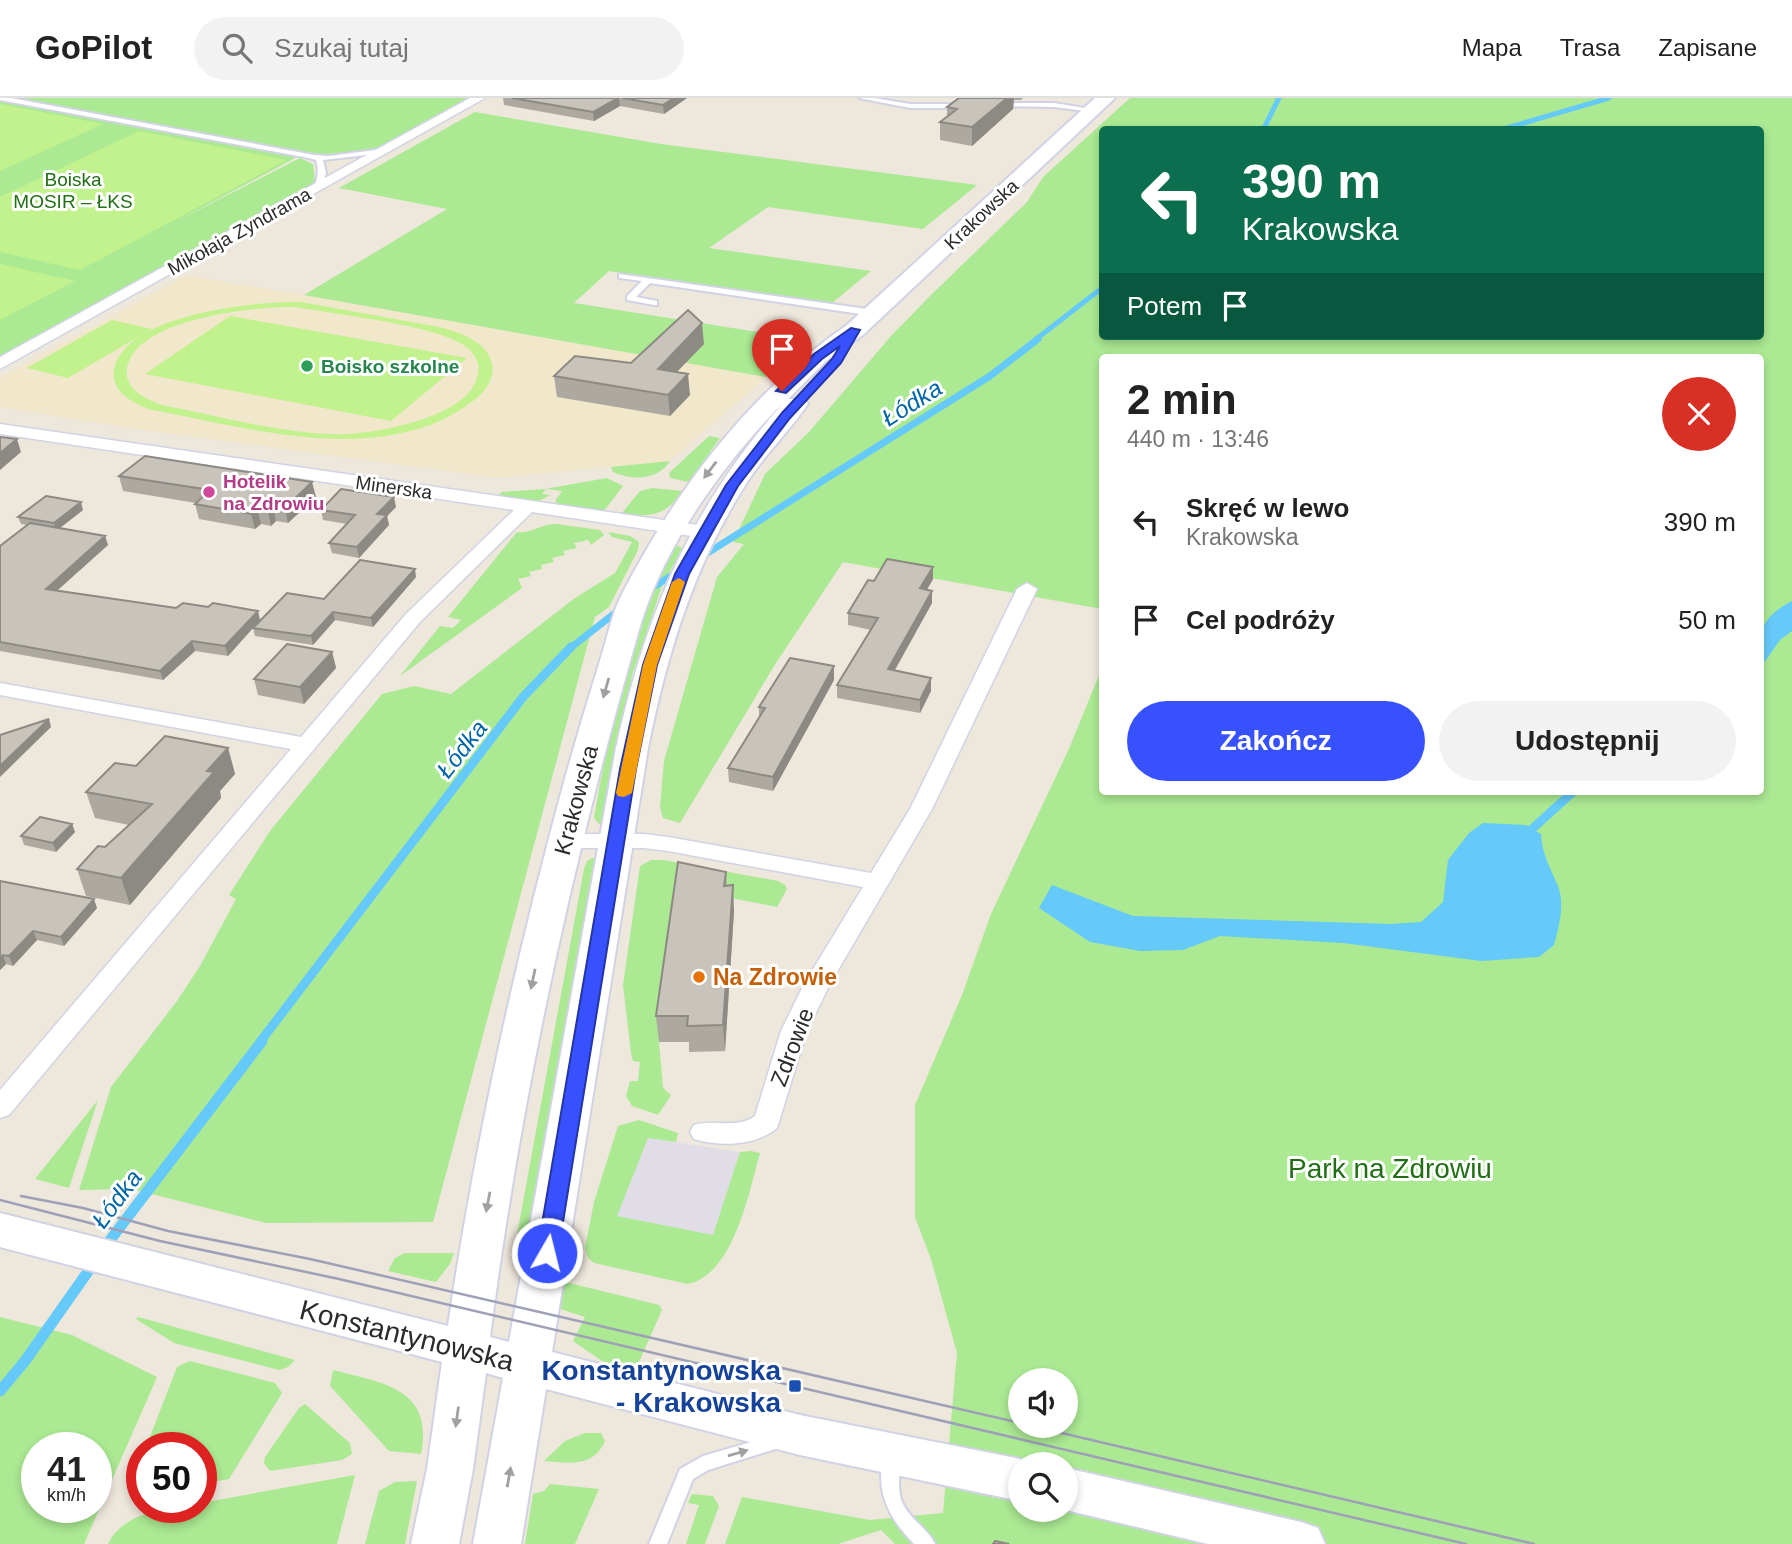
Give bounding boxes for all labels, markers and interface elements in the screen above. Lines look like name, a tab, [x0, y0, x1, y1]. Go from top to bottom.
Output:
search box	[194, 17, 684, 80]
text: GoPilot	[35, 29, 152, 66]
icon: search	[218, 29, 256, 67]
text: Szukaj tutaj	[274, 33, 409, 63]
text: Mapa	[1462, 34, 1522, 61]
text: Trasa	[1560, 34, 1620, 61]
text: Zapisane	[1658, 34, 1757, 61]
icon: left	[1127, 154, 1218, 245]
text: 390 m	[1242, 154, 1381, 208]
park label: Boiska MOSIR – ŁKS	[13, 169, 133, 212]
street label: Krakowska	[940, 175, 1023, 254]
street label: Mikołaja Zyndrama	[164, 183, 315, 280]
text: Krakowska	[1242, 211, 1399, 247]
icon: arrive	[1216, 287, 1254, 325]
text: Potem	[1127, 291, 1202, 321]
pin	[752, 319, 812, 391]
icon: arrive	[763, 330, 801, 368]
place label: Boisko szkolne	[321, 356, 459, 377]
marker: Boisko szkolne	[299, 358, 315, 374]
water label: Łódka	[877, 374, 947, 431]
text: 2 min	[1127, 376, 1237, 423]
button: close	[1662, 377, 1736, 451]
text: 440 m · 13:46	[1127, 426, 1269, 452]
one-way arrow	[703, 460, 718, 478]
place label: Hotelik na Zdrowiu	[223, 471, 324, 514]
street label: Minerska	[354, 472, 434, 503]
marker: Hotelik na Zdrowiu	[201, 484, 217, 500]
text: Skręć w lewo	[1186, 493, 1349, 523]
icon: left	[1127, 503, 1165, 541]
text: 390 m	[1664, 507, 1736, 537]
text: Krakowska	[1186, 524, 1298, 550]
icon: arrive	[1127, 601, 1165, 639]
text: Cel podróży	[1186, 605, 1335, 635]
text: 50 m	[1678, 605, 1736, 635]
one-way arrow	[600, 678, 611, 700]
button: Zakończ	[1127, 701, 1425, 781]
button: Udostępnij	[1439, 701, 1736, 781]
water label: Łódka	[431, 715, 492, 783]
street label: Krakowska	[549, 742, 603, 858]
place label: Na Zdrowie	[713, 964, 837, 990]
one-way arrow	[527, 968, 538, 990]
marker: Na Zdrowie	[691, 969, 707, 985]
street label: Zdrowie	[765, 1004, 819, 1090]
park label: Park na Zdrowiu	[1288, 1153, 1492, 1184]
water label: Łódka	[86, 1164, 147, 1233]
one-way arrow	[482, 1191, 493, 1213]
position arrow	[510, 1216, 584, 1290]
street label: Konstantynowska	[297, 1294, 518, 1377]
place label: Konstantynowska - Krakowska	[541, 1355, 781, 1418]
map controls	[1008, 1368, 1078, 1522]
button: sound	[1008, 1368, 1078, 1438]
marker: Konstantynowska - Krakowska	[787, 1378, 803, 1394]
one-way arrow	[451, 1406, 462, 1428]
speed limit sign: 50	[126, 1432, 217, 1523]
one-way arrow	[727, 1447, 748, 1457]
text: 41	[47, 1449, 86, 1488]
button: search	[1008, 1452, 1078, 1522]
one-way arrow	[504, 1466, 515, 1488]
text: km/h	[47, 1485, 86, 1505]

